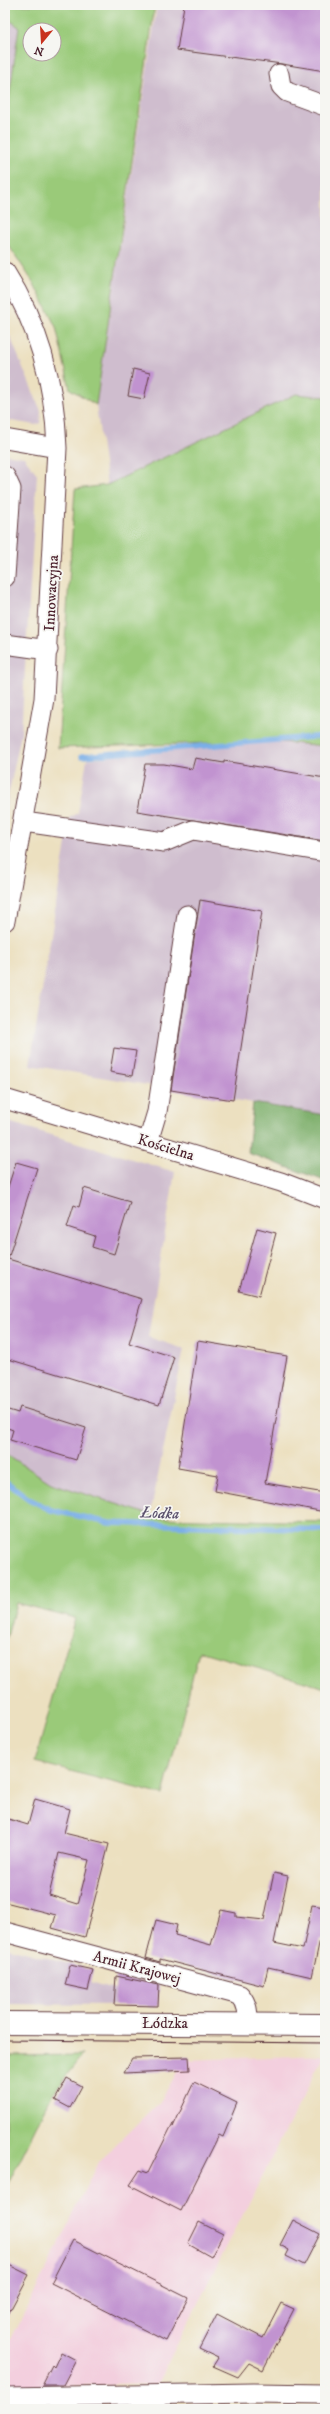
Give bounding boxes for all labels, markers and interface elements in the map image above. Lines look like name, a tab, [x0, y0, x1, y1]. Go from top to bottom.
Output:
north arrow	[22, 22, 62, 62]
text: N	[33, 43, 46, 59]
street label: Innowacyjna	[40, 554, 63, 632]
street label: Kościelna	[135, 1130, 197, 1165]
water label: Łódka	[139, 1502, 180, 1524]
street label: Armii Krajowej	[91, 1947, 183, 1988]
street label: Łódzka	[142, 2014, 189, 2033]

